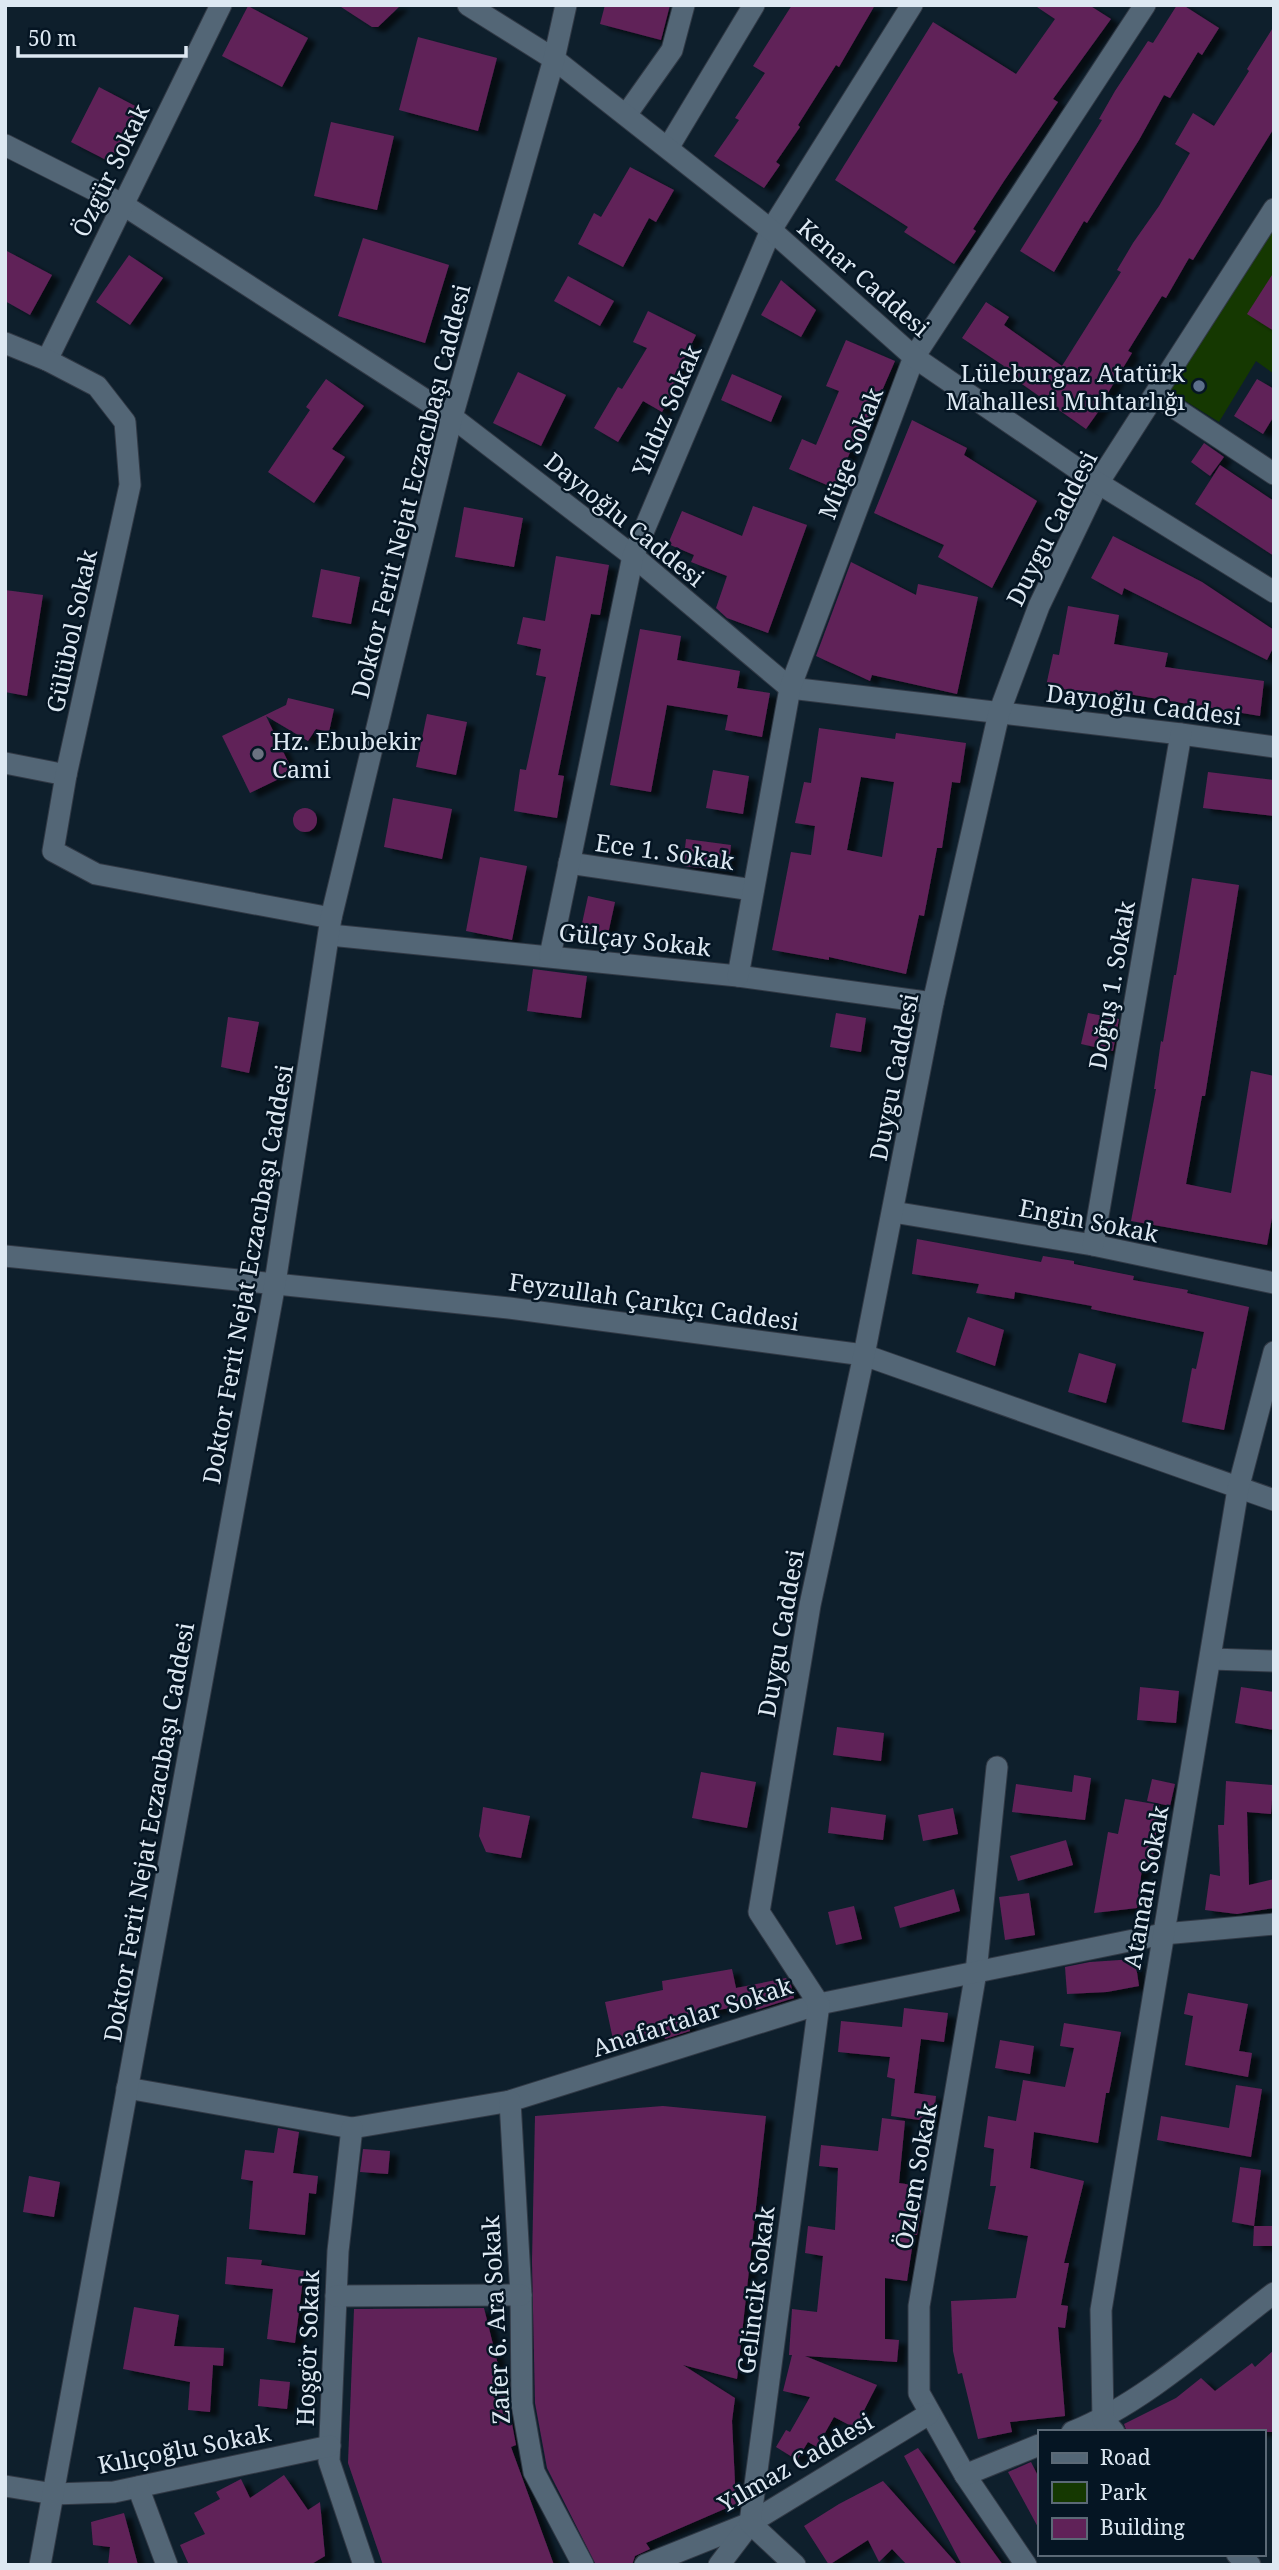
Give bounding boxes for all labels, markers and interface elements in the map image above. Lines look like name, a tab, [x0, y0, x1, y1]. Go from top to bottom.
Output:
scale bar	[18, 14, 186, 58]
text: 50 m	[28, 24, 77, 52]
street label: Özgür Sokak	[64, 97, 157, 242]
street label: Kenar Caddesi	[791, 210, 937, 344]
street label: Doktor Ferit Nejat Eczacıbaşı Caddesi	[343, 280, 478, 701]
street label: Yıldız Sokak	[623, 338, 709, 482]
place label: Lüleburgaz Atatürk Mahallesi Muhtarlığı	[946, 356, 1186, 417]
marker: Lüleburgaz Atatürk Mahallesi Muhtarlığı	[1191, 378, 1207, 394]
street label: Müge Sokak	[810, 382, 891, 523]
street label: Dayıoğlu Caddesi	[538, 444, 712, 594]
street label: Duygu Caddesi	[998, 445, 1104, 611]
street label: Gülübol Sokak	[38, 546, 105, 716]
street label: Dayıoğlu Caddesi	[1044, 676, 1244, 732]
place label: Hz. Ebubekir Cami	[272, 724, 421, 785]
marker: Hz. Ebubekir Cami	[250, 746, 266, 762]
street label: Ece 1. Sokak	[593, 825, 738, 877]
street label: Doğuş 1. Sokak	[1080, 897, 1142, 1072]
street label: Gülçay Sokak	[557, 915, 714, 964]
street label: Duygu Caddesi	[861, 990, 925, 1163]
street label: Doktor Ferit Nejat Eczacıbaşı Caddesi	[194, 1061, 300, 1486]
street label: Engin Sokak	[1017, 1190, 1162, 1250]
street label: Feyzullah Çarıkçı Caddesi	[507, 1264, 801, 1338]
street label: Duygu Caddesi	[749, 1546, 811, 1719]
street label: Doktor Ferit Nejat Eczacıbaşı Caddesi	[95, 1619, 201, 2044]
street label: Ataman Sokak	[1114, 1802, 1176, 1971]
street label: Anafartalar Sokak	[588, 1968, 797, 2064]
street label: Özlem Sokak	[886, 2099, 944, 2252]
street label: Gelincik Sokak	[728, 2203, 782, 2376]
street label: Zafer 6. Ara Sokak	[473, 2214, 517, 2425]
street label: Hoşgör Sokak	[288, 2268, 326, 2427]
street label: Yılmaz Caddesi	[711, 2404, 879, 2520]
street label: Kılıçoğlu Sokak	[95, 2415, 274, 2481]
legend	[1038, 2430, 1265, 2556]
text: Road	[1100, 2443, 1151, 2471]
text: Park	[1100, 2478, 1147, 2506]
text: Building	[1100, 2513, 1185, 2541]

